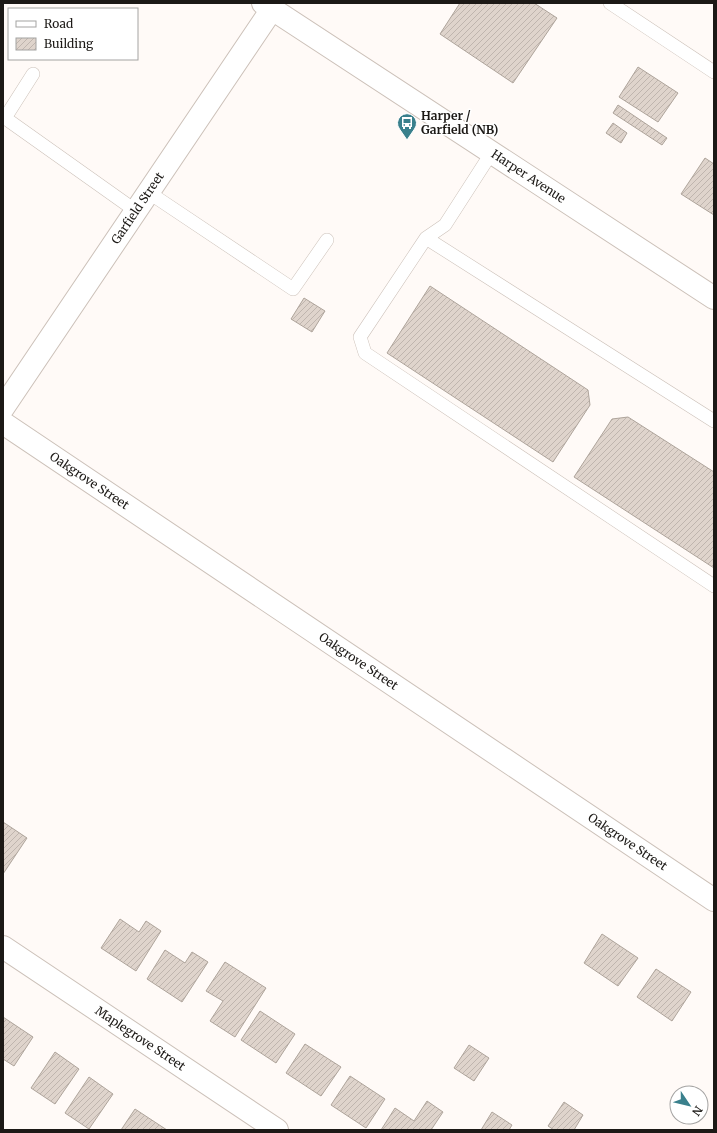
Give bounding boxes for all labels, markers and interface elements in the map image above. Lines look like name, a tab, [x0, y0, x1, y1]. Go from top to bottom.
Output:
legend	[8, 8, 138, 60]
text: Road	[44, 16, 73, 31]
text: Building	[44, 36, 94, 51]
place label: Harper / Garfield (NB)	[421, 108, 498, 137]
bus stop icon: Harper / Garfield (NB)	[396, 112, 418, 140]
street label: Harper Avenue	[489, 146, 569, 206]
street label: Garfield Street	[108, 169, 167, 247]
street label: Oakgrove Street	[47, 449, 132, 513]
street label: Oakgrove Street	[316, 629, 401, 693]
street label: Oakgrove Street	[585, 810, 670, 874]
street label: Maplegrove Street	[93, 1003, 189, 1074]
north arrow	[669, 1085, 709, 1125]
text: N	[689, 1103, 705, 1119]

